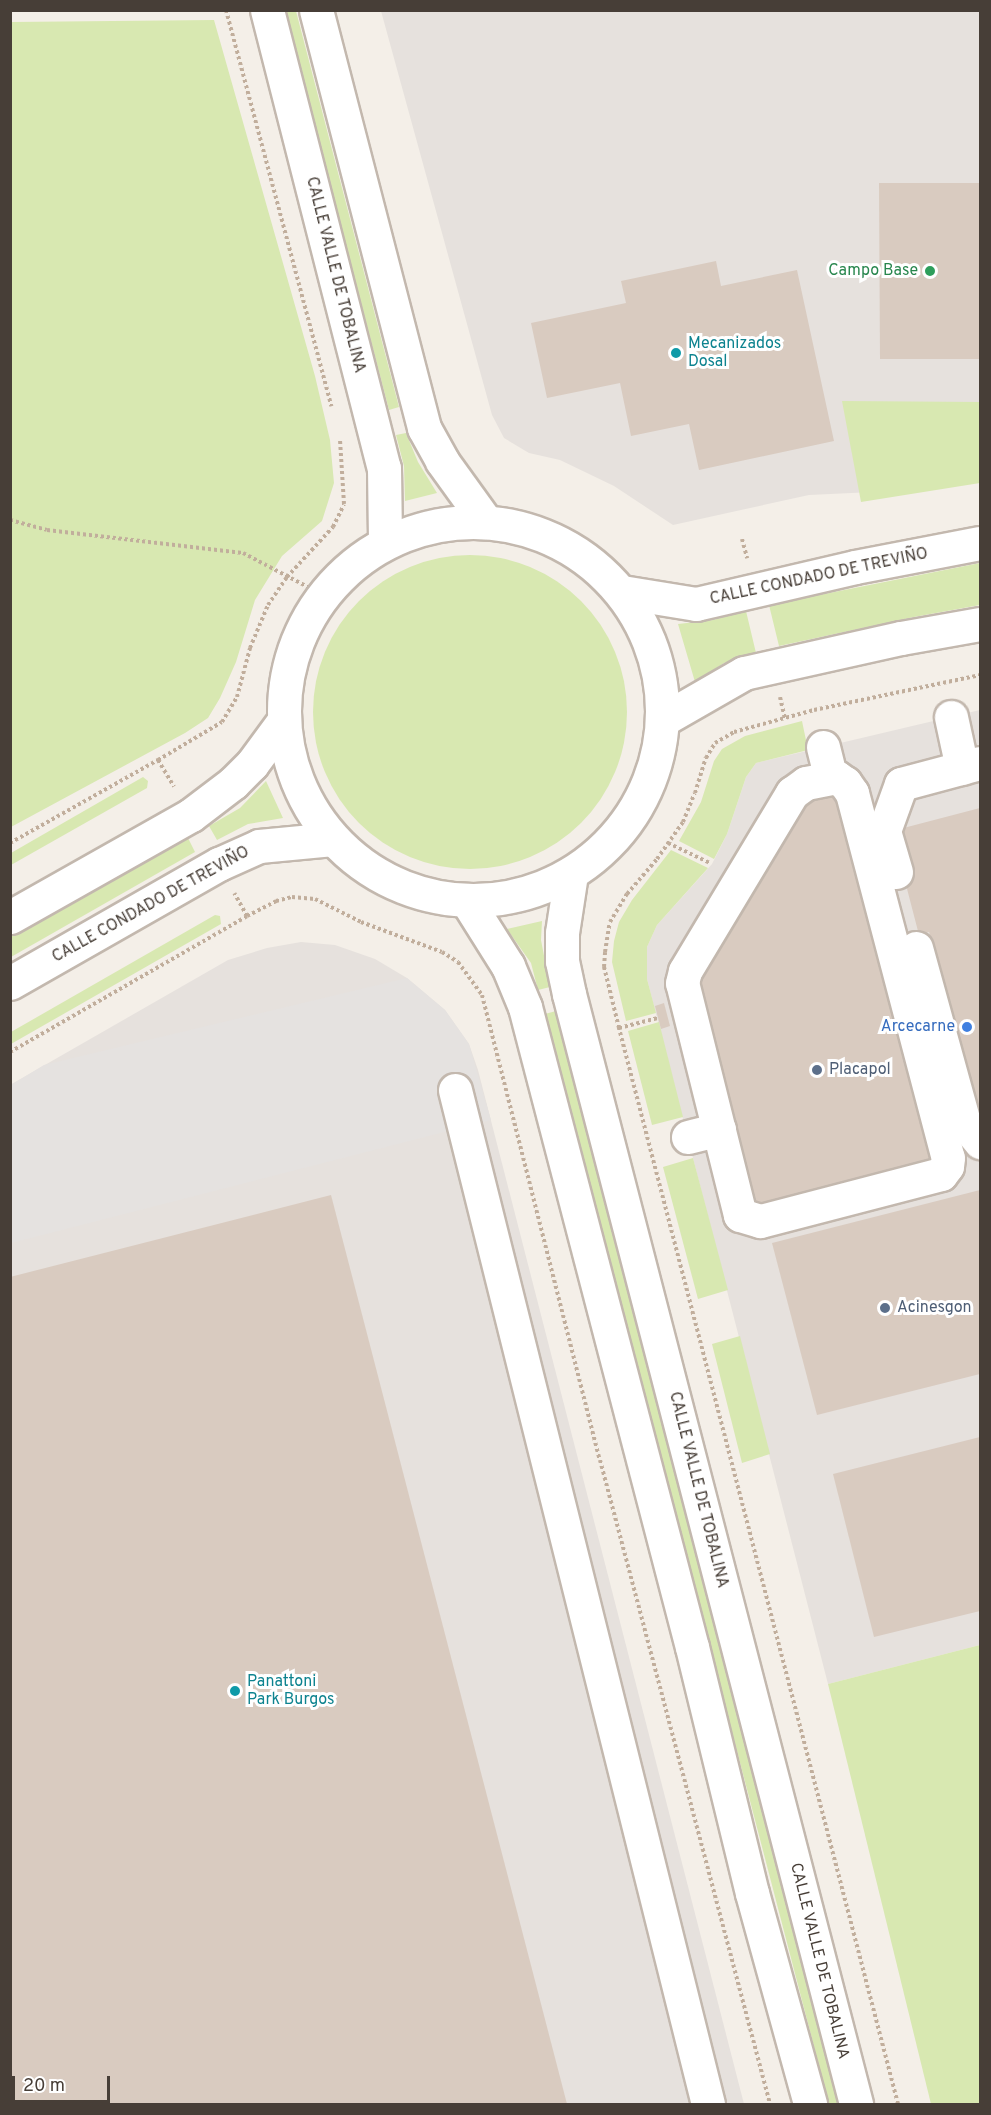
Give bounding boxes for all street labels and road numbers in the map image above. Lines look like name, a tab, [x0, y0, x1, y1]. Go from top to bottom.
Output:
street label: CALLE VALLE DE TOBALINA	[301, 174, 369, 376]
street label: CALLE CONDADO DE TREVIÑO	[708, 544, 930, 610]
street label: CALLE CONDADO DE TREVIÑO	[49, 843, 253, 967]
street label: CALLE VALLE DE TOBALINA	[664, 1389, 732, 1591]
street label: CALLE VALLE DE TOBALINA	[785, 1860, 853, 2062]

